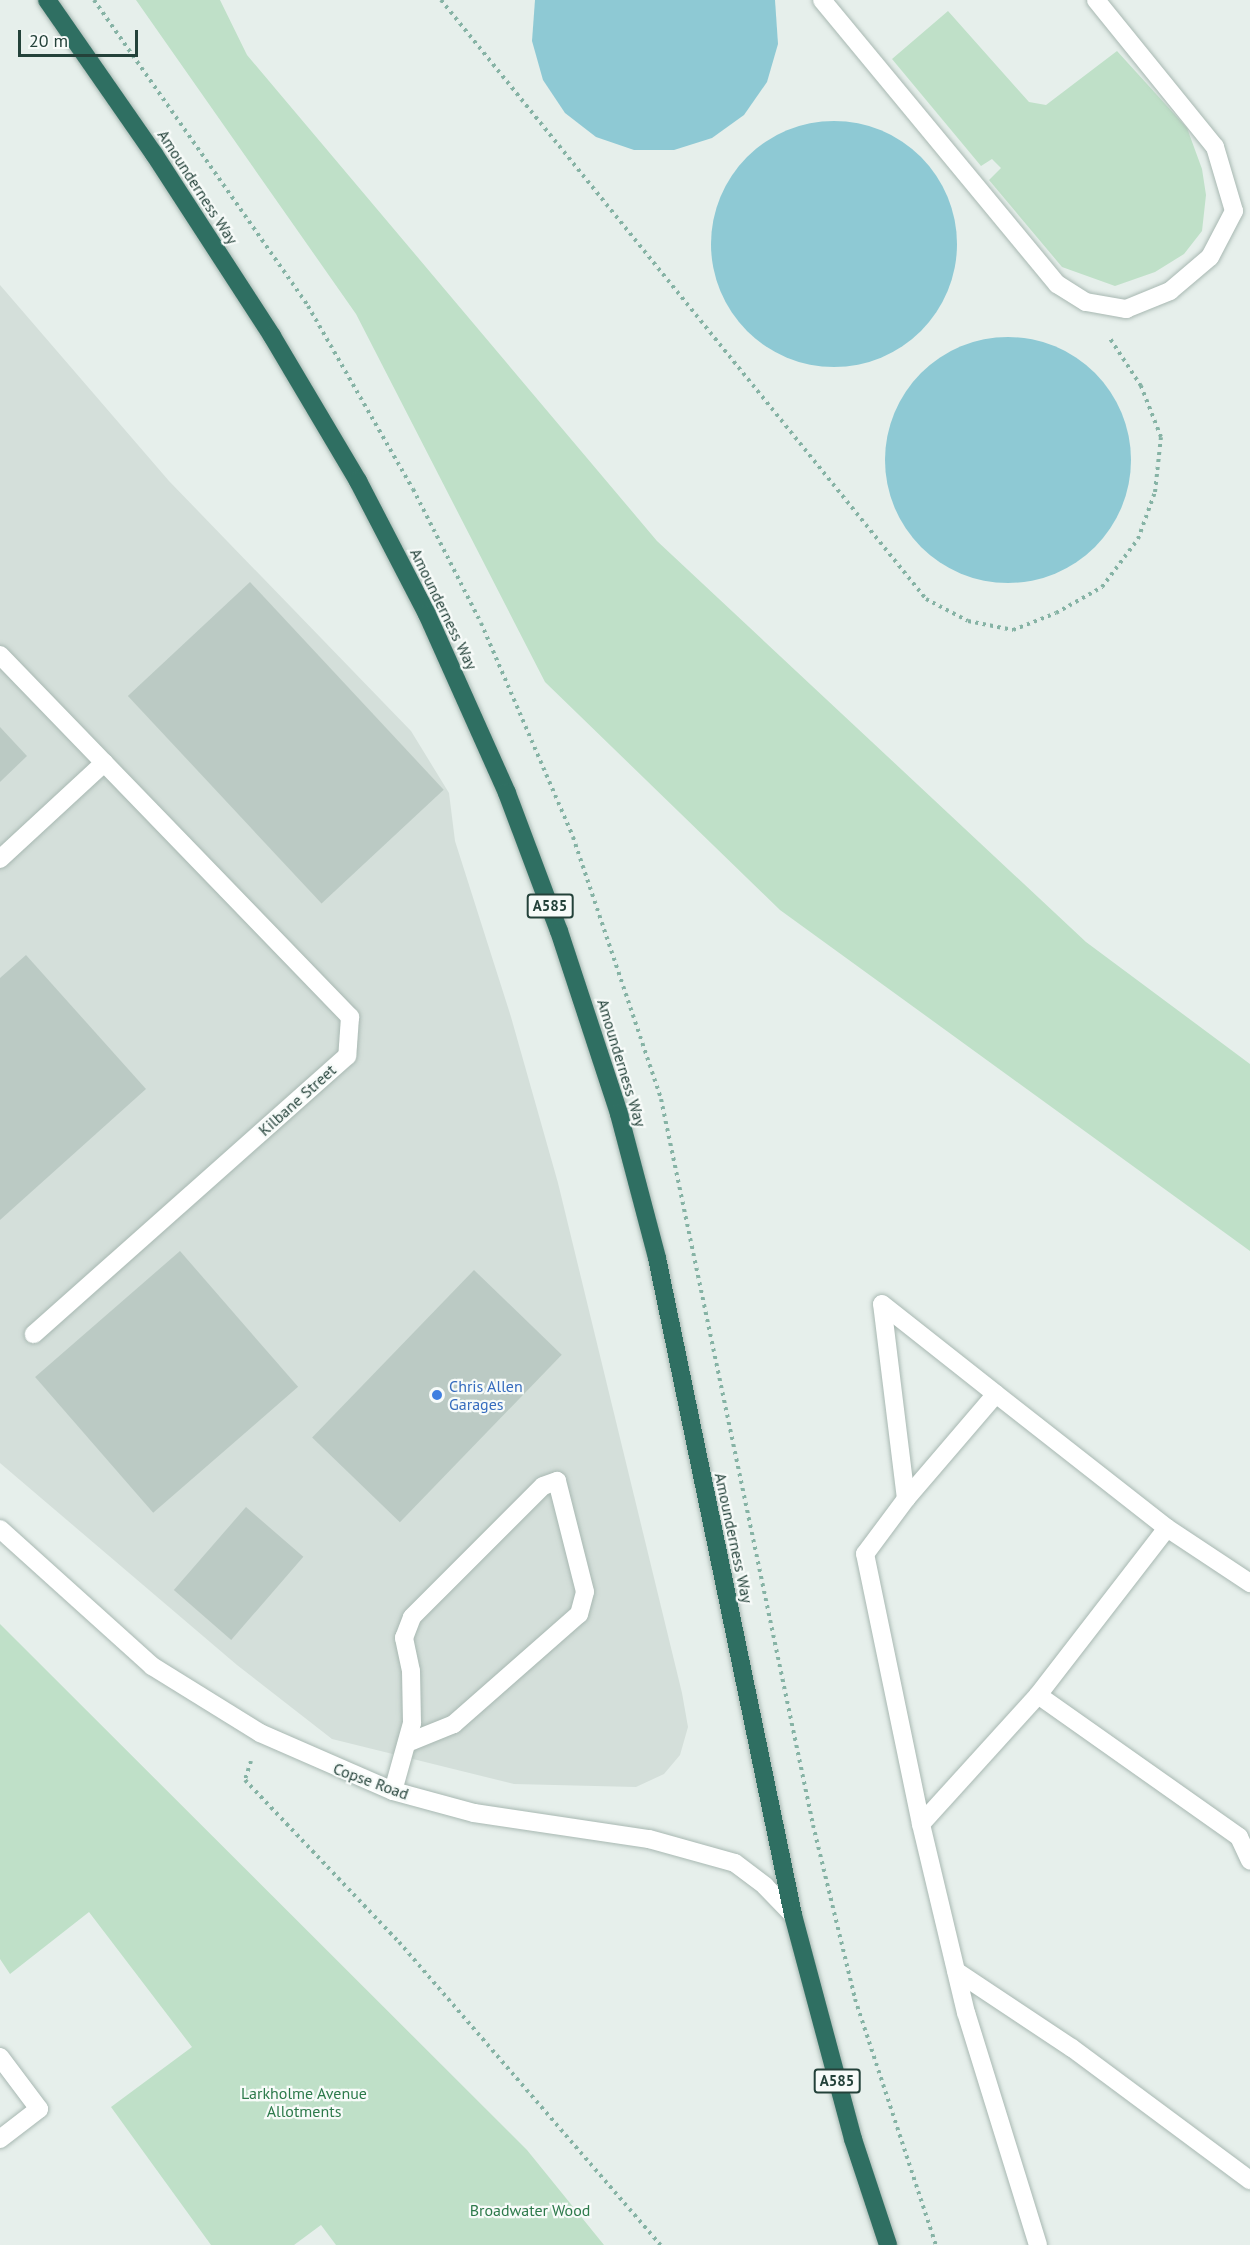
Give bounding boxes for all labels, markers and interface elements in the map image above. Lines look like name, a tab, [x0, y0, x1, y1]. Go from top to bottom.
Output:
scale bar	[21, 18, 141, 56]
text: 20 m	[29, 29, 68, 52]
street label: Amounderness Way	[154, 126, 242, 248]
street label: Amounderness Way	[406, 545, 482, 673]
road number: A585	[526, 894, 574, 918]
street label: Amounderness Way	[593, 997, 651, 1129]
street label: Kilbane Street	[254, 1060, 340, 1140]
place label: Chris Allen Garages	[449, 1376, 523, 1414]
marker: Chris Allen Garages	[430, 1388, 444, 1402]
street label: Amounderness Way	[711, 1471, 757, 1605]
street label: Copse Road	[331, 1759, 411, 1803]
road number: A585	[813, 2069, 861, 2093]
park label: Larkholme Avenue Allotments	[241, 2083, 367, 2121]
park label: Broadwater Wood	[469, 2200, 591, 2220]

